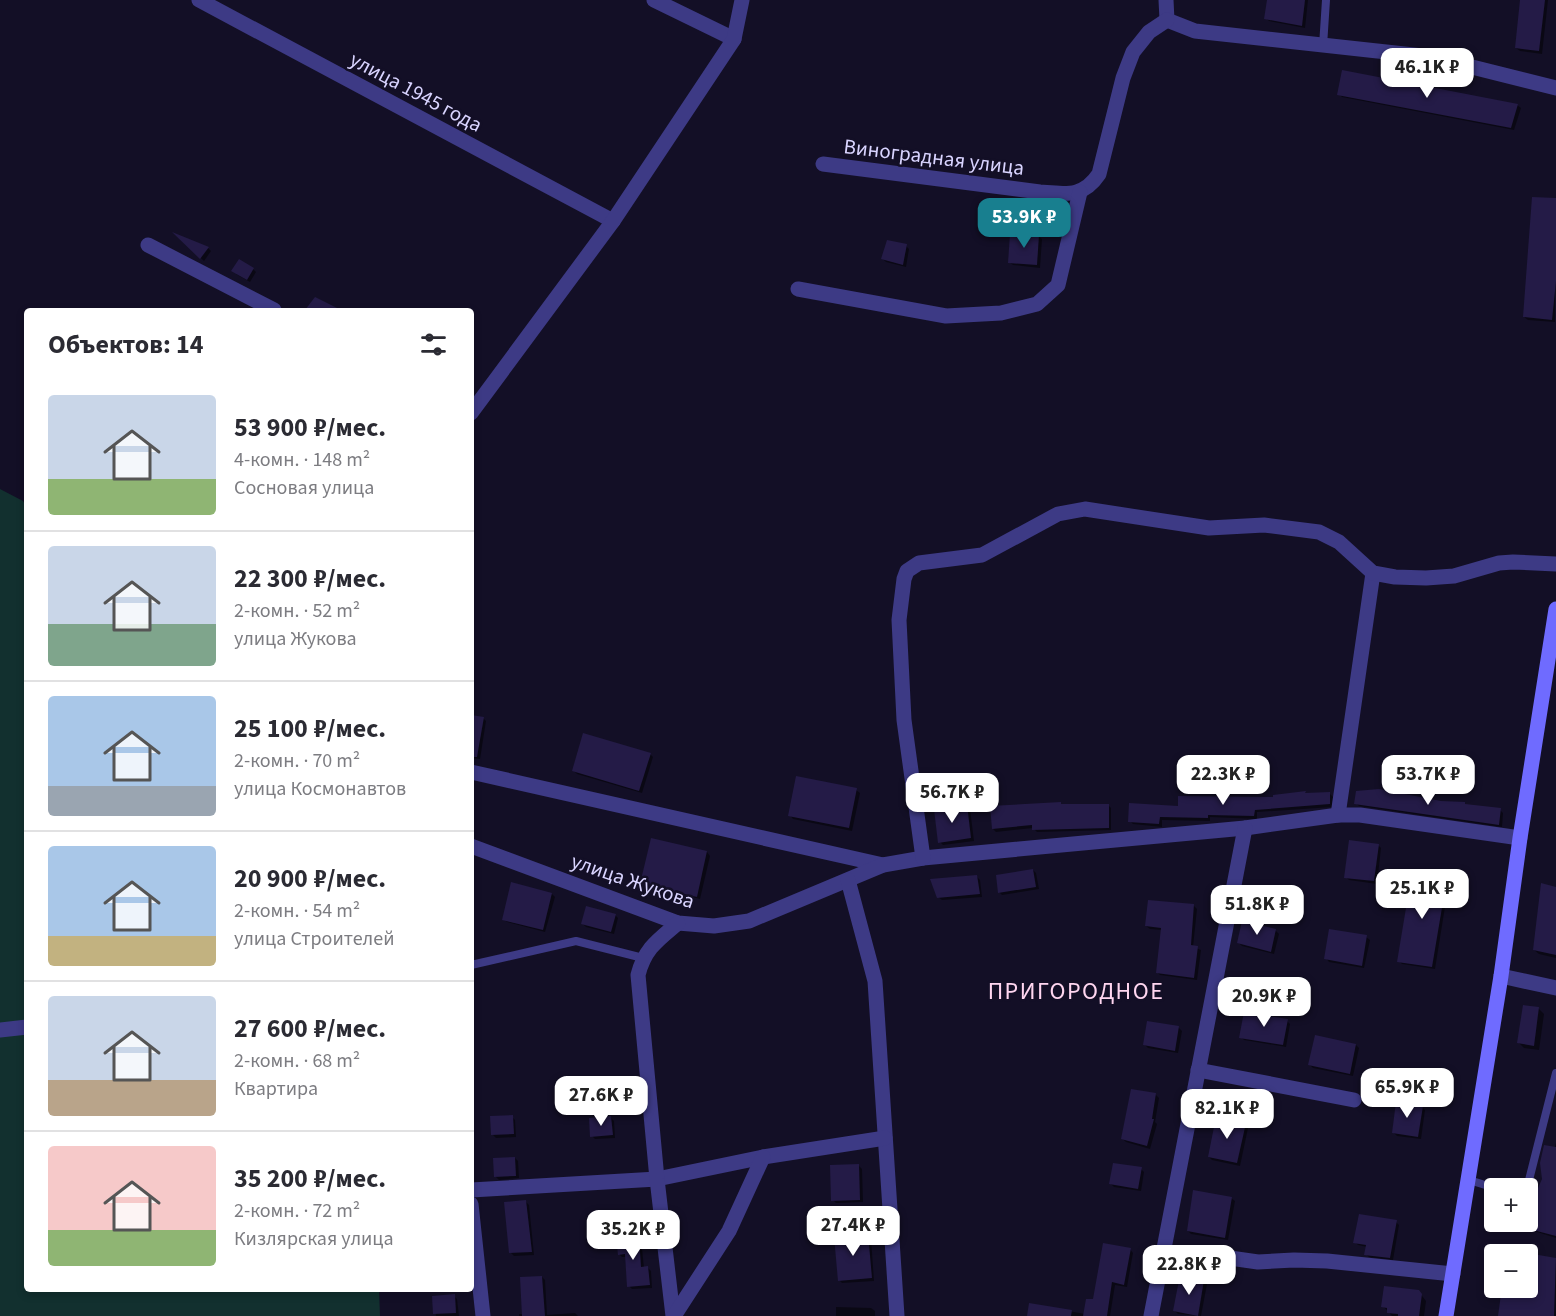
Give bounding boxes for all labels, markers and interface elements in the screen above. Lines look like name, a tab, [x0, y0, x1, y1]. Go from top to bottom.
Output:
street label: улица 1945 года	[344, 44, 488, 140]
pin: 46.1K ₽	[1372, 48, 1482, 99]
text: 46.1K ₽	[1395, 53, 1459, 81]
street label: Виноградная улица	[842, 131, 1026, 183]
pin: 53.9K ₽	[969, 198, 1079, 249]
text: 53.9K ₽	[992, 203, 1056, 231]
text: Объектов: 14	[48, 326, 204, 363]
icon: filters	[417, 328, 450, 361]
text: 53 900 ₽/мес.	[234, 409, 386, 446]
icon: home	[96, 419, 168, 491]
text: 4-комн. · 148 m²	[234, 446, 370, 474]
text: Сосновая улица	[234, 474, 374, 502]
text: 22 300 ₽/мес.	[234, 560, 386, 597]
icon: home	[96, 570, 168, 642]
text: 2-комн. · 52 m²	[234, 597, 360, 625]
text: улица Жукова	[234, 625, 357, 653]
text: 25 100 ₽/мес.	[234, 710, 386, 747]
icon: home	[96, 720, 168, 792]
text: 2-комн. · 70 m²	[234, 747, 360, 775]
pin: 22.3K ₽	[1168, 755, 1278, 806]
pin: 53.7K ₽	[1373, 755, 1483, 806]
text: 22.3K ₽	[1191, 760, 1255, 788]
text: 53.7K ₽	[1396, 760, 1460, 788]
pin: 56.7K ₽	[897, 773, 1007, 824]
text: улица Космонавтов	[234, 775, 406, 803]
text: 56.7K ₽	[920, 778, 984, 806]
street label: улица Жукова	[567, 846, 699, 916]
text: 20 900 ₽/мес.	[234, 860, 386, 897]
pin: 25.1K ₽	[1367, 869, 1477, 920]
icon: home	[96, 870, 168, 942]
text: 25.1K ₽	[1390, 874, 1454, 902]
pin: 51.8K ₽	[1202, 885, 1312, 936]
text: 51.8K ₽	[1225, 890, 1289, 918]
text: 2-комн. · 54 m²	[234, 897, 360, 925]
text: улица Строителей	[234, 925, 394, 953]
district label: ПРИГОРОДНОЕ	[988, 974, 1164, 1009]
pin: 20.9K ₽	[1209, 977, 1319, 1028]
text: 20.9K ₽	[1232, 982, 1296, 1010]
text: 27 600 ₽/мес.	[234, 1010, 386, 1047]
icon: home	[96, 1020, 168, 1092]
text: 2-комн. · 68 m²	[234, 1047, 360, 1075]
pin: 65.9K ₽	[1352, 1068, 1462, 1119]
text: 65.9K ₽	[1375, 1073, 1439, 1101]
text: Квартира	[234, 1075, 318, 1103]
pin: 27.6K ₽	[546, 1076, 656, 1127]
text: 27.6K ₽	[569, 1081, 633, 1109]
pin: 82.1K ₽	[1172, 1089, 1282, 1140]
text: 82.1K ₽	[1195, 1094, 1259, 1122]
text: 35 200 ₽/мес.	[234, 1160, 386, 1197]
icon: home	[96, 1170, 168, 1242]
map controls	[1484, 1178, 1538, 1298]
button: +	[1484, 1178, 1538, 1232]
text: 2-комн. · 72 m²	[234, 1197, 360, 1225]
pin: 27.4K ₽	[798, 1206, 908, 1257]
pin: 35.2K ₽	[578, 1210, 688, 1261]
text: 27.4K ₽	[821, 1211, 885, 1239]
text: 35.2K ₽	[601, 1215, 665, 1243]
text: Кизлярская улица	[234, 1225, 394, 1253]
button: −	[1484, 1244, 1538, 1298]
pin: 22.8K ₽	[1134, 1245, 1244, 1296]
text: 22.8K ₽	[1157, 1250, 1221, 1278]

